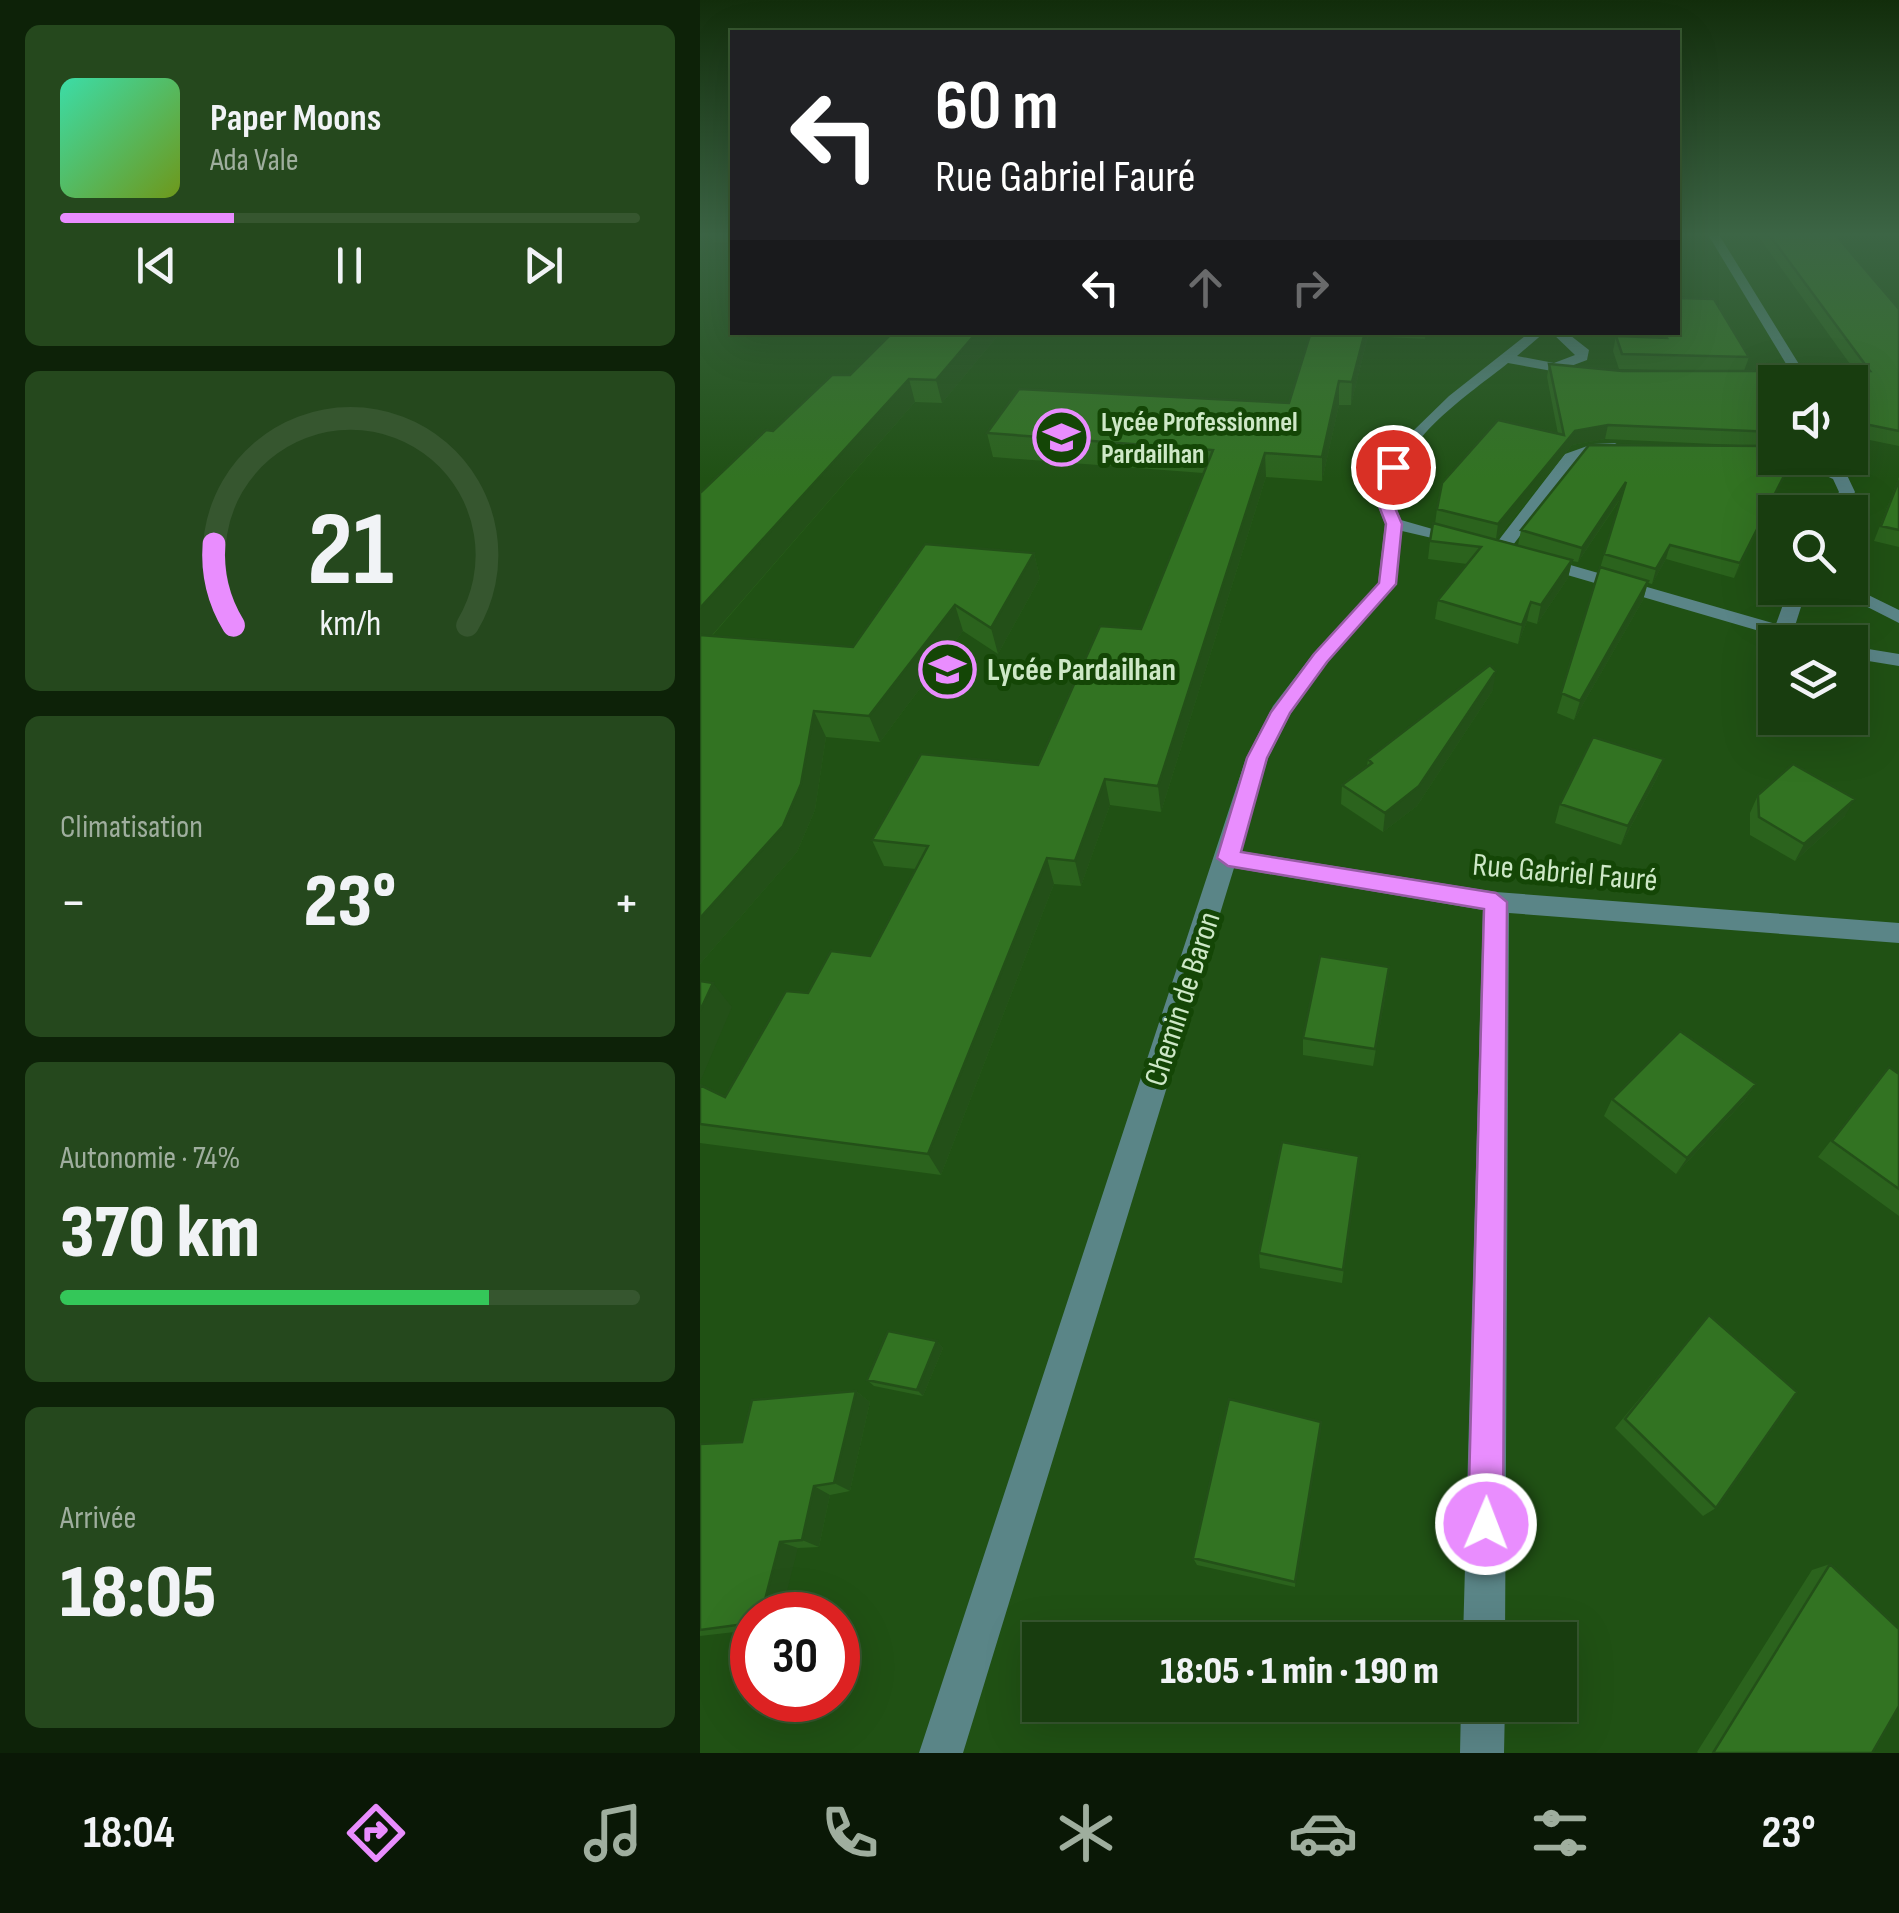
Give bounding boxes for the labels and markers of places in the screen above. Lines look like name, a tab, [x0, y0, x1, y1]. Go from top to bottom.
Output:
place label: Lycée Professionnel Pardailhan	[1101, 406, 1298, 471]
school or university icon: Lycée Professionnel Pardailhan	[1032, 408, 1092, 468]
pin	[1351, 425, 1436, 510]
school or university icon: Lycée Pardailhan	[918, 640, 978, 700]
place label: Lycée Pardailhan	[987, 651, 1176, 690]

